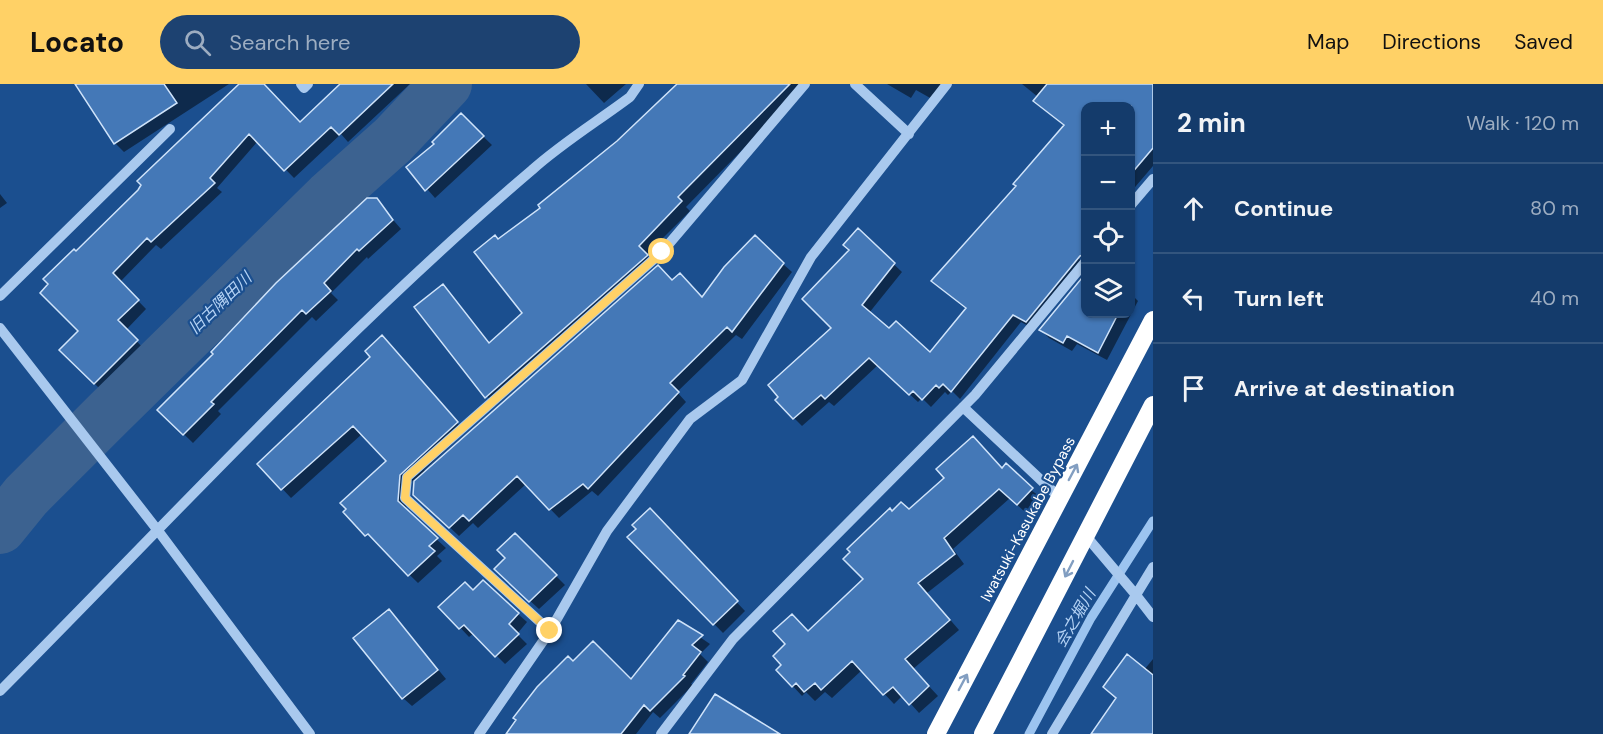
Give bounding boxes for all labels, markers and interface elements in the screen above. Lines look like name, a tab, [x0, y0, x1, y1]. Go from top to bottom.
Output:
search box	[160, 15, 580, 69]
text: Locato	[30, 24, 124, 61]
icon: search	[181, 26, 214, 59]
text: Search here	[229, 28, 351, 57]
text: Map	[1307, 28, 1349, 56]
text: Directions	[1382, 28, 1481, 56]
text: Saved	[1514, 28, 1573, 56]
map controls	[1081, 102, 1135, 318]
button: +	[1081, 102, 1135, 156]
text: 2 min	[1177, 106, 1246, 140]
text: Walk · 120 m	[1466, 110, 1579, 136]
button: −	[1081, 156, 1135, 210]
icon: ahead	[1177, 192, 1210, 225]
text: Continue	[1234, 194, 1333, 223]
text: 80 m	[1530, 195, 1579, 221]
button: locate	[1081, 210, 1135, 264]
route start	[648, 238, 674, 264]
button: layers	[1081, 264, 1135, 318]
water label: 旧古隅田川	[184, 266, 258, 338]
icon: left	[1177, 282, 1210, 315]
text: Turn left	[1234, 284, 1324, 313]
text: 40 m	[1530, 285, 1579, 311]
icon: arrive	[1177, 372, 1210, 405]
text: Arrive at destination	[1234, 374, 1455, 403]
street label: Iwatsuki-Kasukabe Bypass	[976, 433, 1080, 605]
one-way arrow	[1068, 464, 1079, 482]
one-way arrow	[1062, 560, 1074, 578]
water label: 会之堀川	[1050, 583, 1101, 651]
route end	[536, 617, 562, 643]
one-way arrow	[958, 674, 969, 692]

